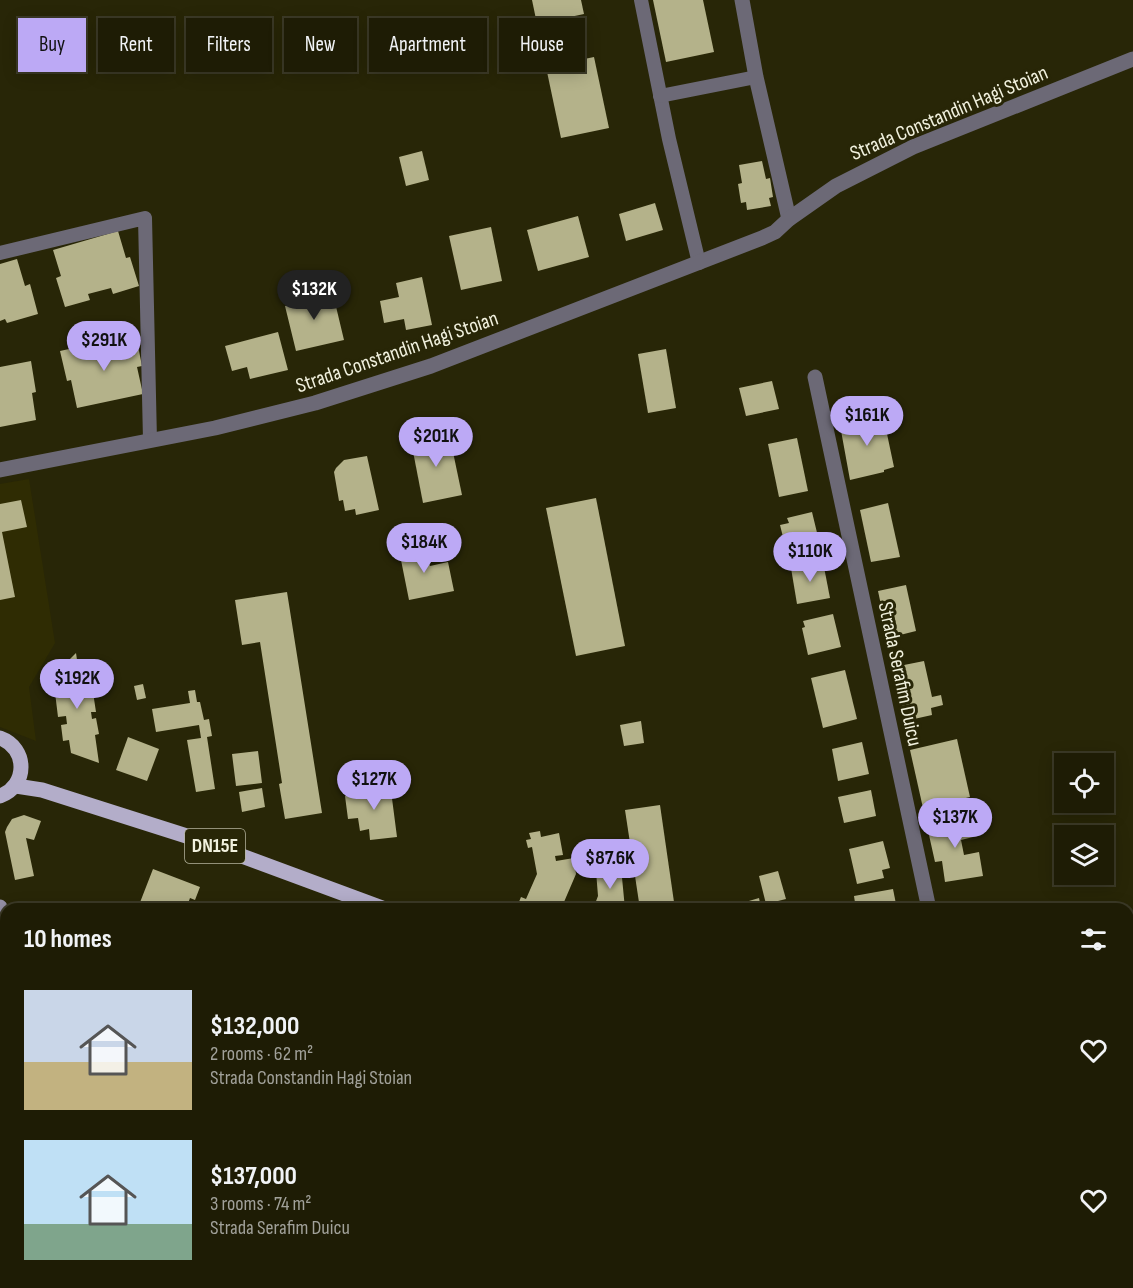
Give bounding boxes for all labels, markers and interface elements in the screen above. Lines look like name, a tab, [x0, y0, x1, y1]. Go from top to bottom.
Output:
chip: Buy	[18, 18, 86, 72]
chip: Rent	[98, 18, 174, 72]
chip: Filters	[186, 18, 272, 72]
chip: New	[284, 18, 357, 72]
chip: Apartment	[369, 18, 487, 72]
chip: House	[499, 18, 585, 72]
street label: Strada Constandin Hagi Stoian	[846, 60, 1052, 166]
pin: $132K	[272, 270, 356, 321]
text: $132K	[291, 277, 337, 301]
street label: Strada Constandin Hagi Stoian	[293, 306, 501, 398]
pin: $291K	[62, 321, 146, 372]
text: $291K	[81, 328, 127, 352]
pin: $161K	[825, 396, 909, 447]
text: $161K	[844, 403, 890, 427]
pin: $201K	[394, 417, 478, 468]
text: $201K	[413, 424, 459, 448]
pin: $184K	[382, 523, 466, 574]
text: $184K	[401, 530, 447, 554]
pin: $110K	[768, 532, 852, 583]
text: $110K	[787, 539, 833, 563]
street label: Strada Serafim Duicu	[873, 600, 927, 748]
pin: $192K	[35, 659, 119, 710]
text: $192K	[54, 666, 100, 690]
map controls	[1054, 753, 1114, 885]
button: locate	[1054, 753, 1114, 813]
pin: $127K	[332, 760, 416, 811]
text: $127K	[351, 767, 397, 791]
pin: $137K	[913, 798, 997, 849]
text: $137K	[932, 805, 978, 829]
button: layers	[1054, 825, 1114, 885]
road number: DN15E	[185, 829, 245, 863]
pin: $87.6K	[561, 839, 659, 890]
text: $87.6K	[585, 846, 635, 870]
icon: filters	[1077, 923, 1110, 956]
text: 10 homes	[24, 924, 112, 955]
text: $132,000	[210, 1011, 299, 1042]
icon: home	[72, 1014, 144, 1086]
icon: heart	[1077, 1034, 1110, 1067]
text: 2 rooms · 62 m²	[210, 1042, 313, 1066]
text: Strada Constandin Hagi Stoian	[210, 1066, 412, 1090]
text: $137,000	[210, 1161, 297, 1192]
icon: home	[72, 1164, 144, 1236]
icon: heart	[1077, 1184, 1110, 1217]
text: 3 rooms · 74 m²	[210, 1192, 312, 1216]
text: Strada Serafim Duicu	[210, 1216, 350, 1240]

